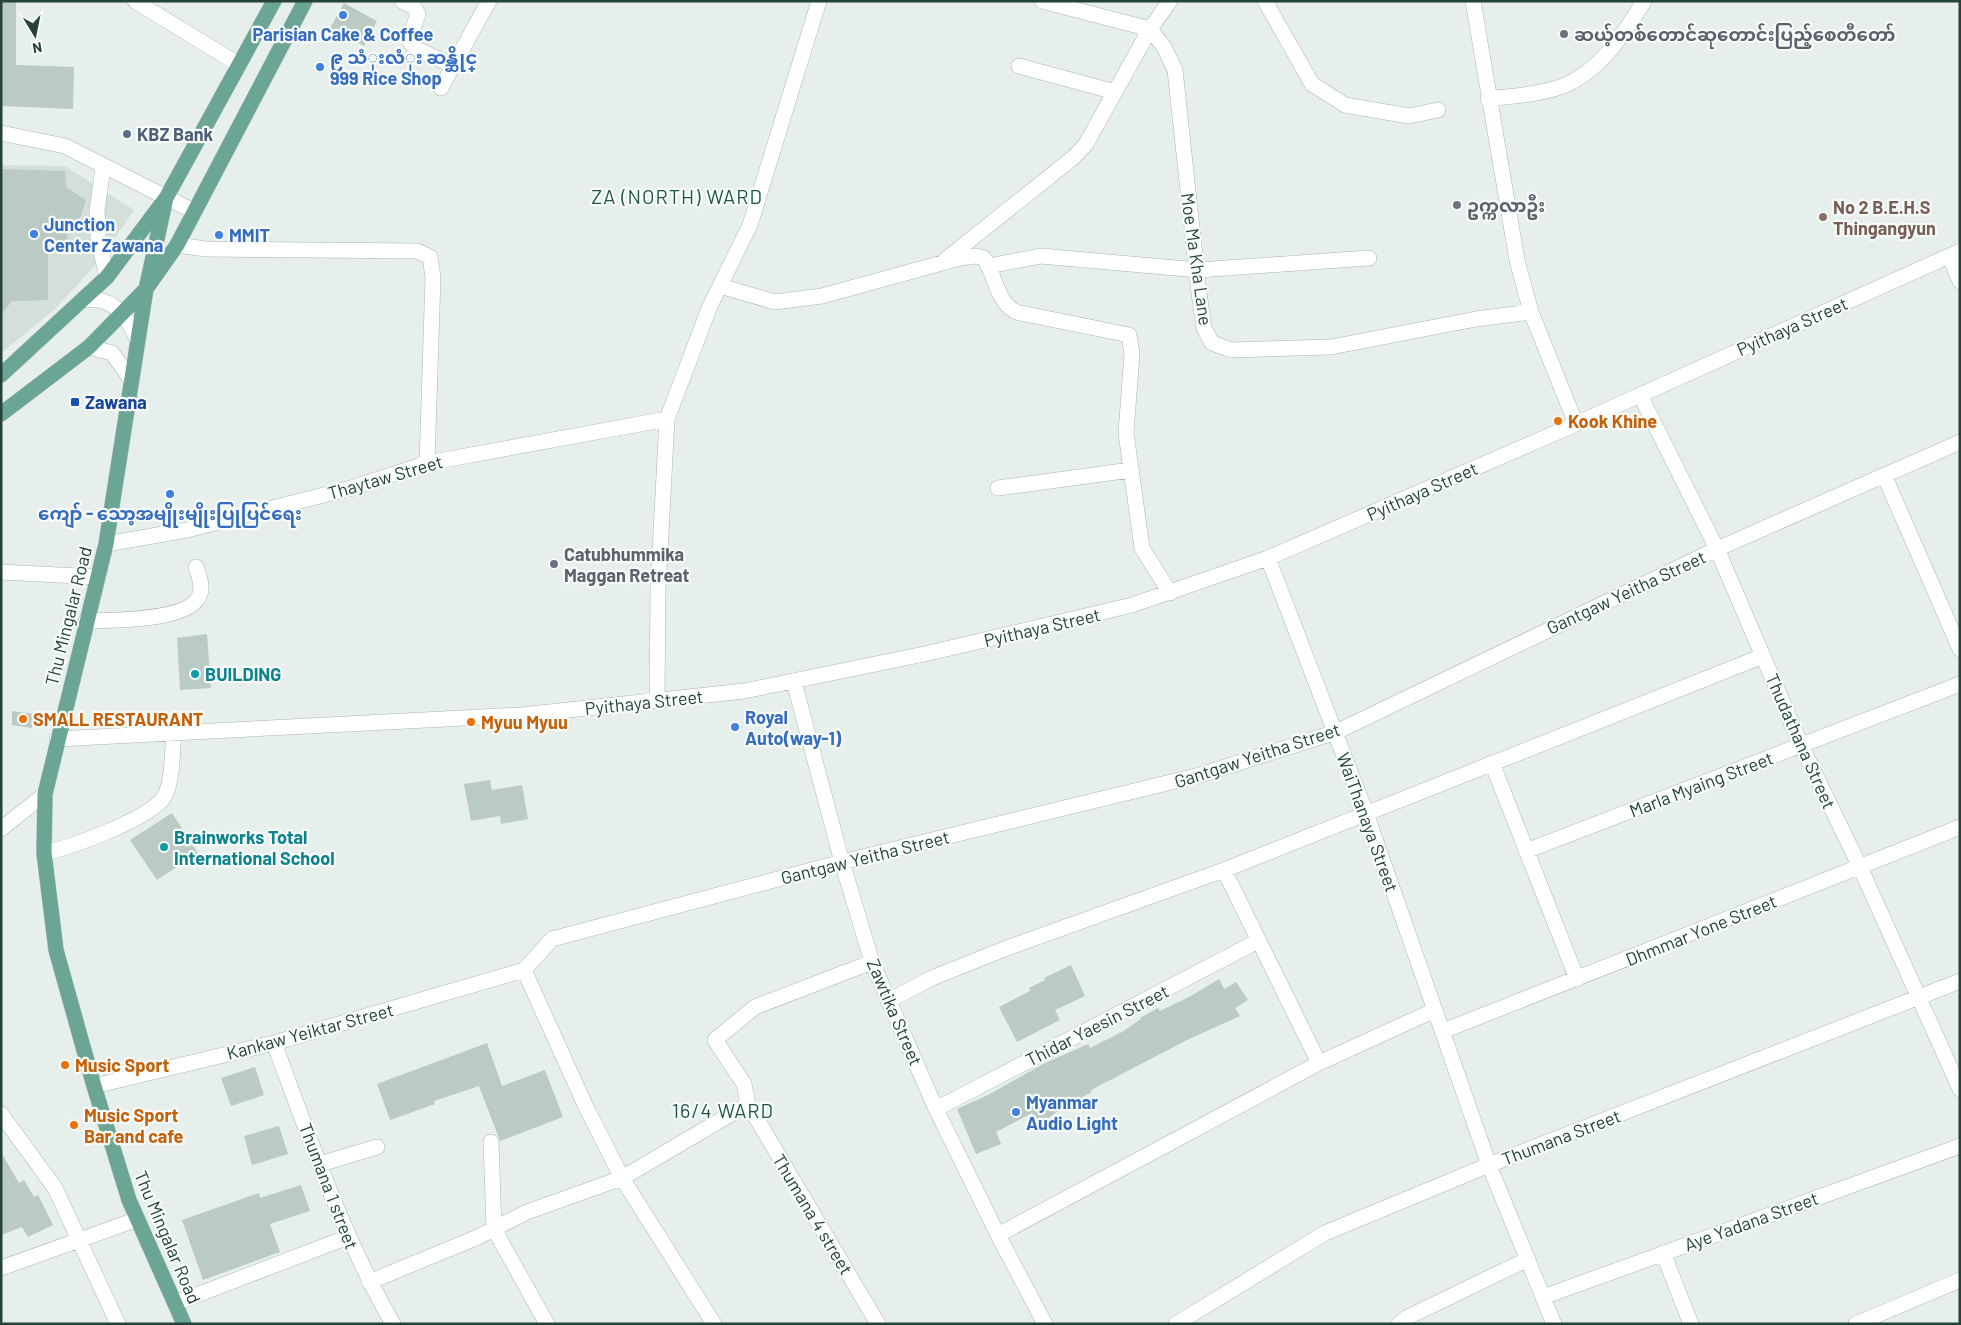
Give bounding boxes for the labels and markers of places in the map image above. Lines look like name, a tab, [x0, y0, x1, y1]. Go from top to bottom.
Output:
marker: Parisian Cake & Coffee	[337, 9, 349, 21]
place label: Parisian Cake & Coffee	[253, 23, 434, 45]
place label: ဆယ့်တစ်တောင်ဆုတောင်းပြည့်စေတီတော်	[1574, 23, 1895, 49]
marker: ဆယ့်တစ်တောင်ဆုတောင်းပြည့်စေတီတော်	[1558, 28, 1570, 40]
place label: ၉ သံုးလံုး ဆန္ဆိုင္ 999 Rice Shop	[330, 46, 478, 89]
marker: ၉ သံုးလံုး ဆန္ဆိုင္ 999 Rice Shop	[314, 61, 326, 73]
place label: KBZ Bank	[137, 123, 213, 145]
marker: KBZ Bank	[121, 128, 133, 140]
place label: ဥက္ကလာဦး	[1467, 194, 1545, 220]
place label: No 2 B.E.H.S Thingangyun	[1833, 196, 1936, 239]
marker: ဥက္ကလာဦး	[1451, 199, 1463, 211]
marker: No 2 B.E.H.S Thingangyun	[1817, 211, 1829, 223]
place label: Junction Center Zawana	[44, 213, 163, 256]
place label: MMIT	[229, 224, 270, 246]
marker: Junction Center Zawana	[28, 228, 40, 240]
marker: MMIT	[213, 229, 225, 241]
place label: Zawana	[85, 391, 147, 413]
marker: Zawana	[69, 396, 81, 408]
place label: Kook Khine	[1568, 410, 1657, 432]
marker: Kook Khine	[1552, 415, 1564, 427]
marker: ကျော် - သော့အမျိုးမျိုးပြုပြင်ရေး	[164, 488, 176, 500]
place label: ကျော် - သော့အမျိုးမျိုးပြုပြင်ရေး	[38, 502, 302, 529]
place label: Catubhummika Maggan Retreat	[564, 543, 689, 586]
marker: Catubhummika Maggan Retreat	[548, 558, 560, 570]
place label: BUILDING	[205, 663, 281, 685]
marker: BUILDING	[189, 668, 201, 680]
place label: Royal Auto(way-1)	[745, 706, 842, 749]
place label: SMALL RESTAURANT	[33, 708, 204, 730]
place label: Myuu Myuu	[481, 711, 568, 733]
marker: SMALL RESTAURANT	[17, 713, 29, 725]
marker: Myuu Myuu	[465, 716, 477, 728]
marker: Royal Auto(way-1)	[729, 721, 741, 733]
place label: Brainworks Total International School	[174, 826, 335, 869]
marker: Brainworks Total International School	[158, 841, 170, 853]
place label: Music Sport	[75, 1054, 169, 1076]
marker: Music Sport	[59, 1059, 71, 1071]
place label: Myanmar Audio Light	[1026, 1091, 1118, 1134]
place label: Music Sport Bar and cafe	[84, 1104, 184, 1147]
marker: Myanmar Audio Light	[1010, 1106, 1022, 1118]
marker: Music Sport Bar and cafe	[68, 1119, 80, 1131]

